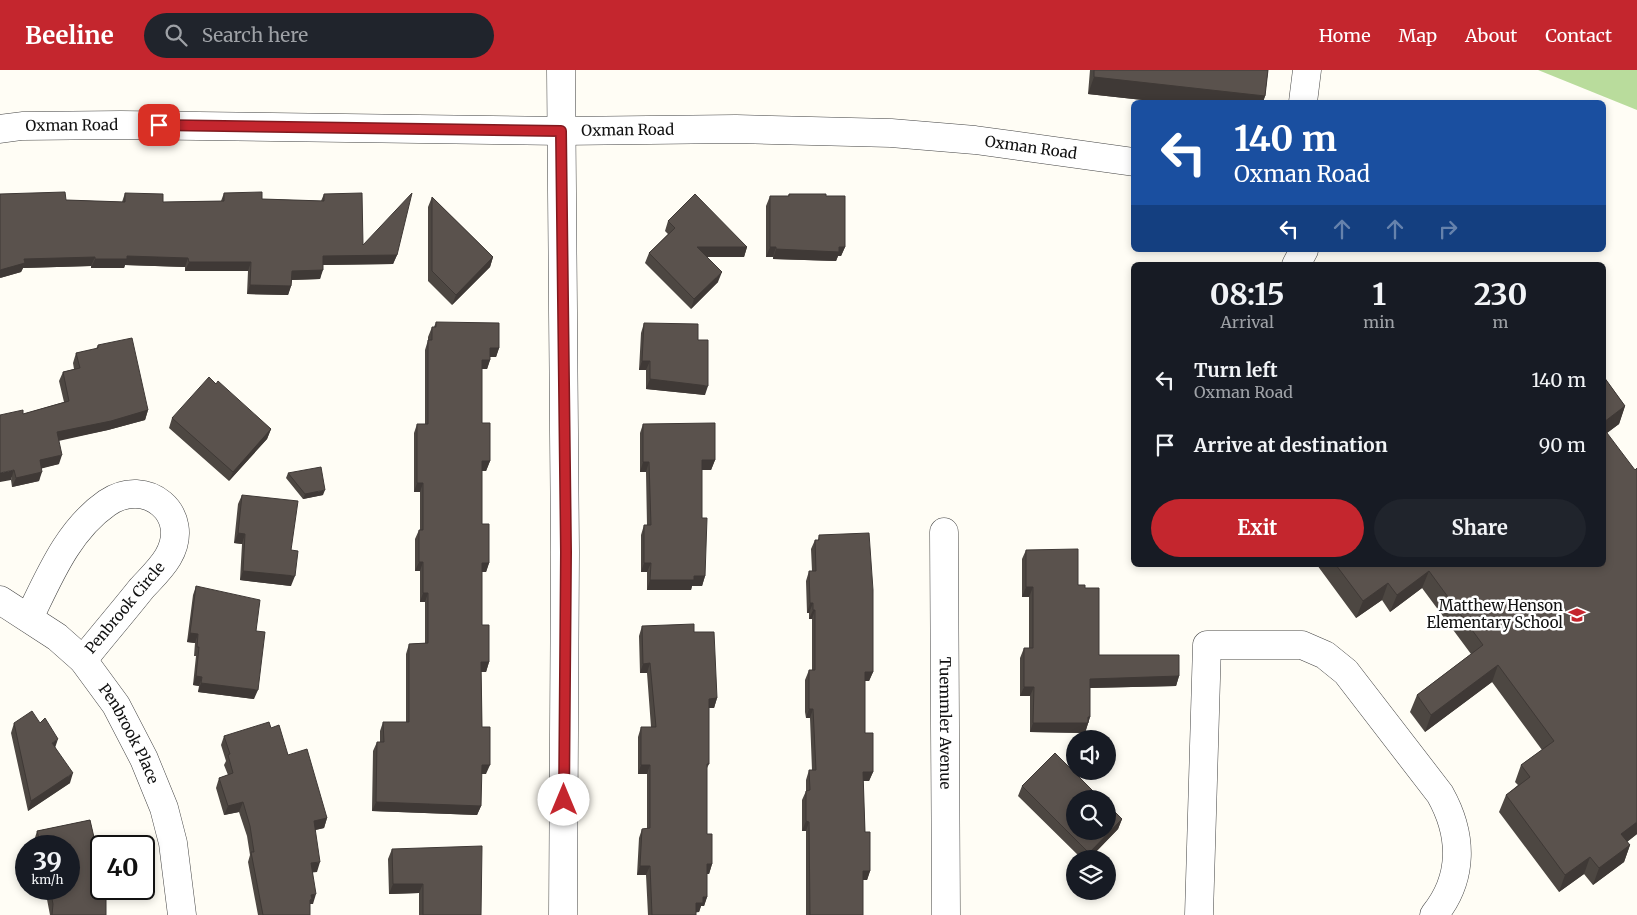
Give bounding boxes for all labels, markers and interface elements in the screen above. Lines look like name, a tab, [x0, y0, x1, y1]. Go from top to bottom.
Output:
search box	[144, 13, 494, 58]
text: Beeline	[25, 20, 114, 51]
icon: search	[162, 21, 190, 49]
text: Search here	[202, 23, 308, 47]
text: Home	[1319, 24, 1371, 47]
text: Map	[1399, 24, 1437, 47]
text: About	[1465, 24, 1517, 47]
text: Contact	[1545, 24, 1612, 47]
pin	[138, 104, 180, 146]
icon: arrive	[145, 111, 173, 139]
street label: Oxman Road	[25, 115, 118, 135]
text: 140 m	[1234, 117, 1337, 161]
street label: Oxman Road	[581, 120, 674, 140]
icon: left	[1151, 120, 1216, 185]
street label: Oxman Road	[984, 131, 1078, 163]
text: Oxman Road	[1234, 160, 1370, 188]
icon: left	[1275, 215, 1303, 243]
icon: ahead	[1328, 215, 1356, 243]
icon: ahead	[1381, 215, 1409, 243]
icon: right	[1434, 215, 1462, 243]
text: 08:15	[1210, 275, 1285, 313]
text: 1	[1372, 275, 1386, 313]
text: 230	[1474, 275, 1527, 313]
text: Arrival	[1220, 312, 1274, 332]
text: min	[1363, 312, 1395, 332]
text: m	[1493, 312, 1508, 332]
text: Turn left	[1194, 358, 1278, 382]
icon: left	[1151, 366, 1179, 394]
text: 140 m	[1531, 368, 1586, 392]
text: Oxman Road	[1194, 382, 1293, 402]
icon: arrive	[1151, 431, 1179, 459]
text: Arrive at destination	[1194, 433, 1388, 457]
text: 90 m	[1539, 433, 1586, 457]
button: Exit	[1151, 499, 1364, 557]
button: Share	[1374, 499, 1586, 557]
street label: Penbrook Circle	[81, 558, 169, 657]
place label: Matthew Henson Elementary School	[1426, 596, 1563, 632]
school or university icon: Matthew Henson Elementary School	[1567, 605, 1587, 625]
street label: Tuemmler Avenue	[936, 657, 955, 790]
street label: Penbrook Place	[95, 680, 163, 787]
map controls	[1066, 730, 1116, 900]
button: sound	[1066, 730, 1116, 780]
position arrow	[537, 773, 589, 825]
button: search	[1066, 790, 1116, 840]
speed limit sign: 40	[90, 835, 155, 900]
text: 39	[33, 845, 62, 877]
button: layers	[1066, 850, 1116, 900]
text: km/h	[32, 872, 63, 887]

